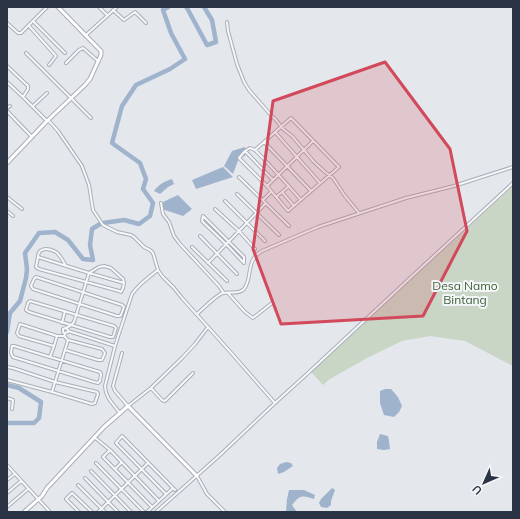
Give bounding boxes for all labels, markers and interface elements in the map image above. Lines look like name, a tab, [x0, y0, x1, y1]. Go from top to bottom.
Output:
park label: Desa Namo Bintang	[432, 278, 498, 307]
north arrow	[464, 463, 504, 503]
text: U	[469, 482, 485, 498]

